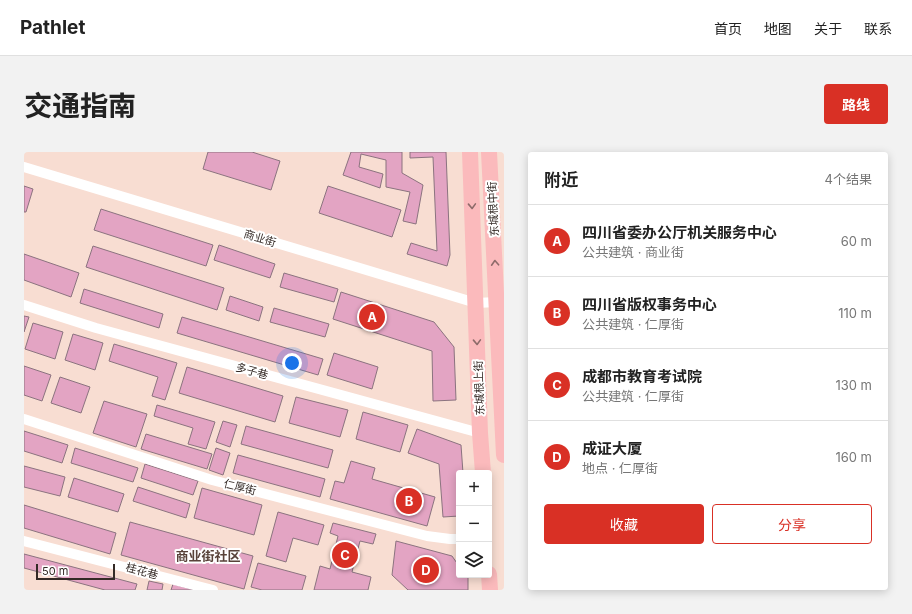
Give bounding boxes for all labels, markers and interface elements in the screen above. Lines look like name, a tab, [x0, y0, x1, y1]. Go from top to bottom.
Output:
text: Pathlet	[20, 16, 85, 39]
text: 首页	[714, 20, 742, 37]
text: 地图	[764, 20, 792, 37]
text: 关于	[814, 20, 842, 37]
text: 联系	[864, 20, 892, 37]
button: 路线	[824, 84, 888, 124]
text: 交通指南	[24, 89, 136, 123]
text: 附近	[544, 170, 578, 190]
text: 4个结果	[825, 171, 872, 187]
street label: 东城根中街	[485, 181, 501, 237]
one-way arrow	[468, 203, 476, 209]
text: 四川省委办公厅机关服务中心	[582, 223, 777, 242]
street label: 商业街	[242, 226, 278, 250]
text: A	[552, 233, 562, 249]
text: 60 m	[841, 233, 872, 249]
text: 公共建筑 · 商业街	[582, 244, 684, 260]
one-way arrow	[491, 260, 500, 266]
text: 四川省版权事务中心	[582, 295, 717, 314]
pin: A	[359, 302, 385, 332]
text: B	[553, 305, 561, 321]
text: 110 m	[838, 305, 872, 321]
text: 公共建筑 · 仁厚街	[582, 316, 684, 332]
one-way arrow	[473, 339, 481, 345]
your location	[282, 353, 302, 373]
street label: 多子巷	[234, 360, 270, 382]
street label: 东城根上街	[471, 360, 487, 416]
text: 成都市教育考试院	[582, 367, 702, 386]
text: C	[552, 377, 562, 393]
text: 130 m	[835, 377, 872, 393]
text: 公共建筑 · 仁厚街	[582, 388, 684, 404]
text: 成证大厦	[582, 439, 642, 458]
text: D	[552, 449, 562, 465]
text: 160 m	[835, 449, 872, 465]
text: 地点 · 仁厚街	[582, 460, 658, 476]
map controls	[456, 470, 492, 578]
button: +	[456, 470, 492, 506]
street label: 仁厚街	[222, 476, 258, 498]
pin: B	[396, 486, 422, 516]
button: 收藏	[544, 504, 704, 544]
button: 分享	[712, 504, 872, 544]
button: −	[456, 506, 492, 542]
pin: C	[332, 540, 358, 570]
button: layers	[456, 542, 492, 578]
district label: 商业街社区	[175, 548, 241, 564]
pin: D	[413, 555, 439, 585]
street label: 桂花巷	[124, 560, 160, 582]
scale bar	[36, 562, 115, 581]
text: 50 m	[42, 564, 68, 578]

